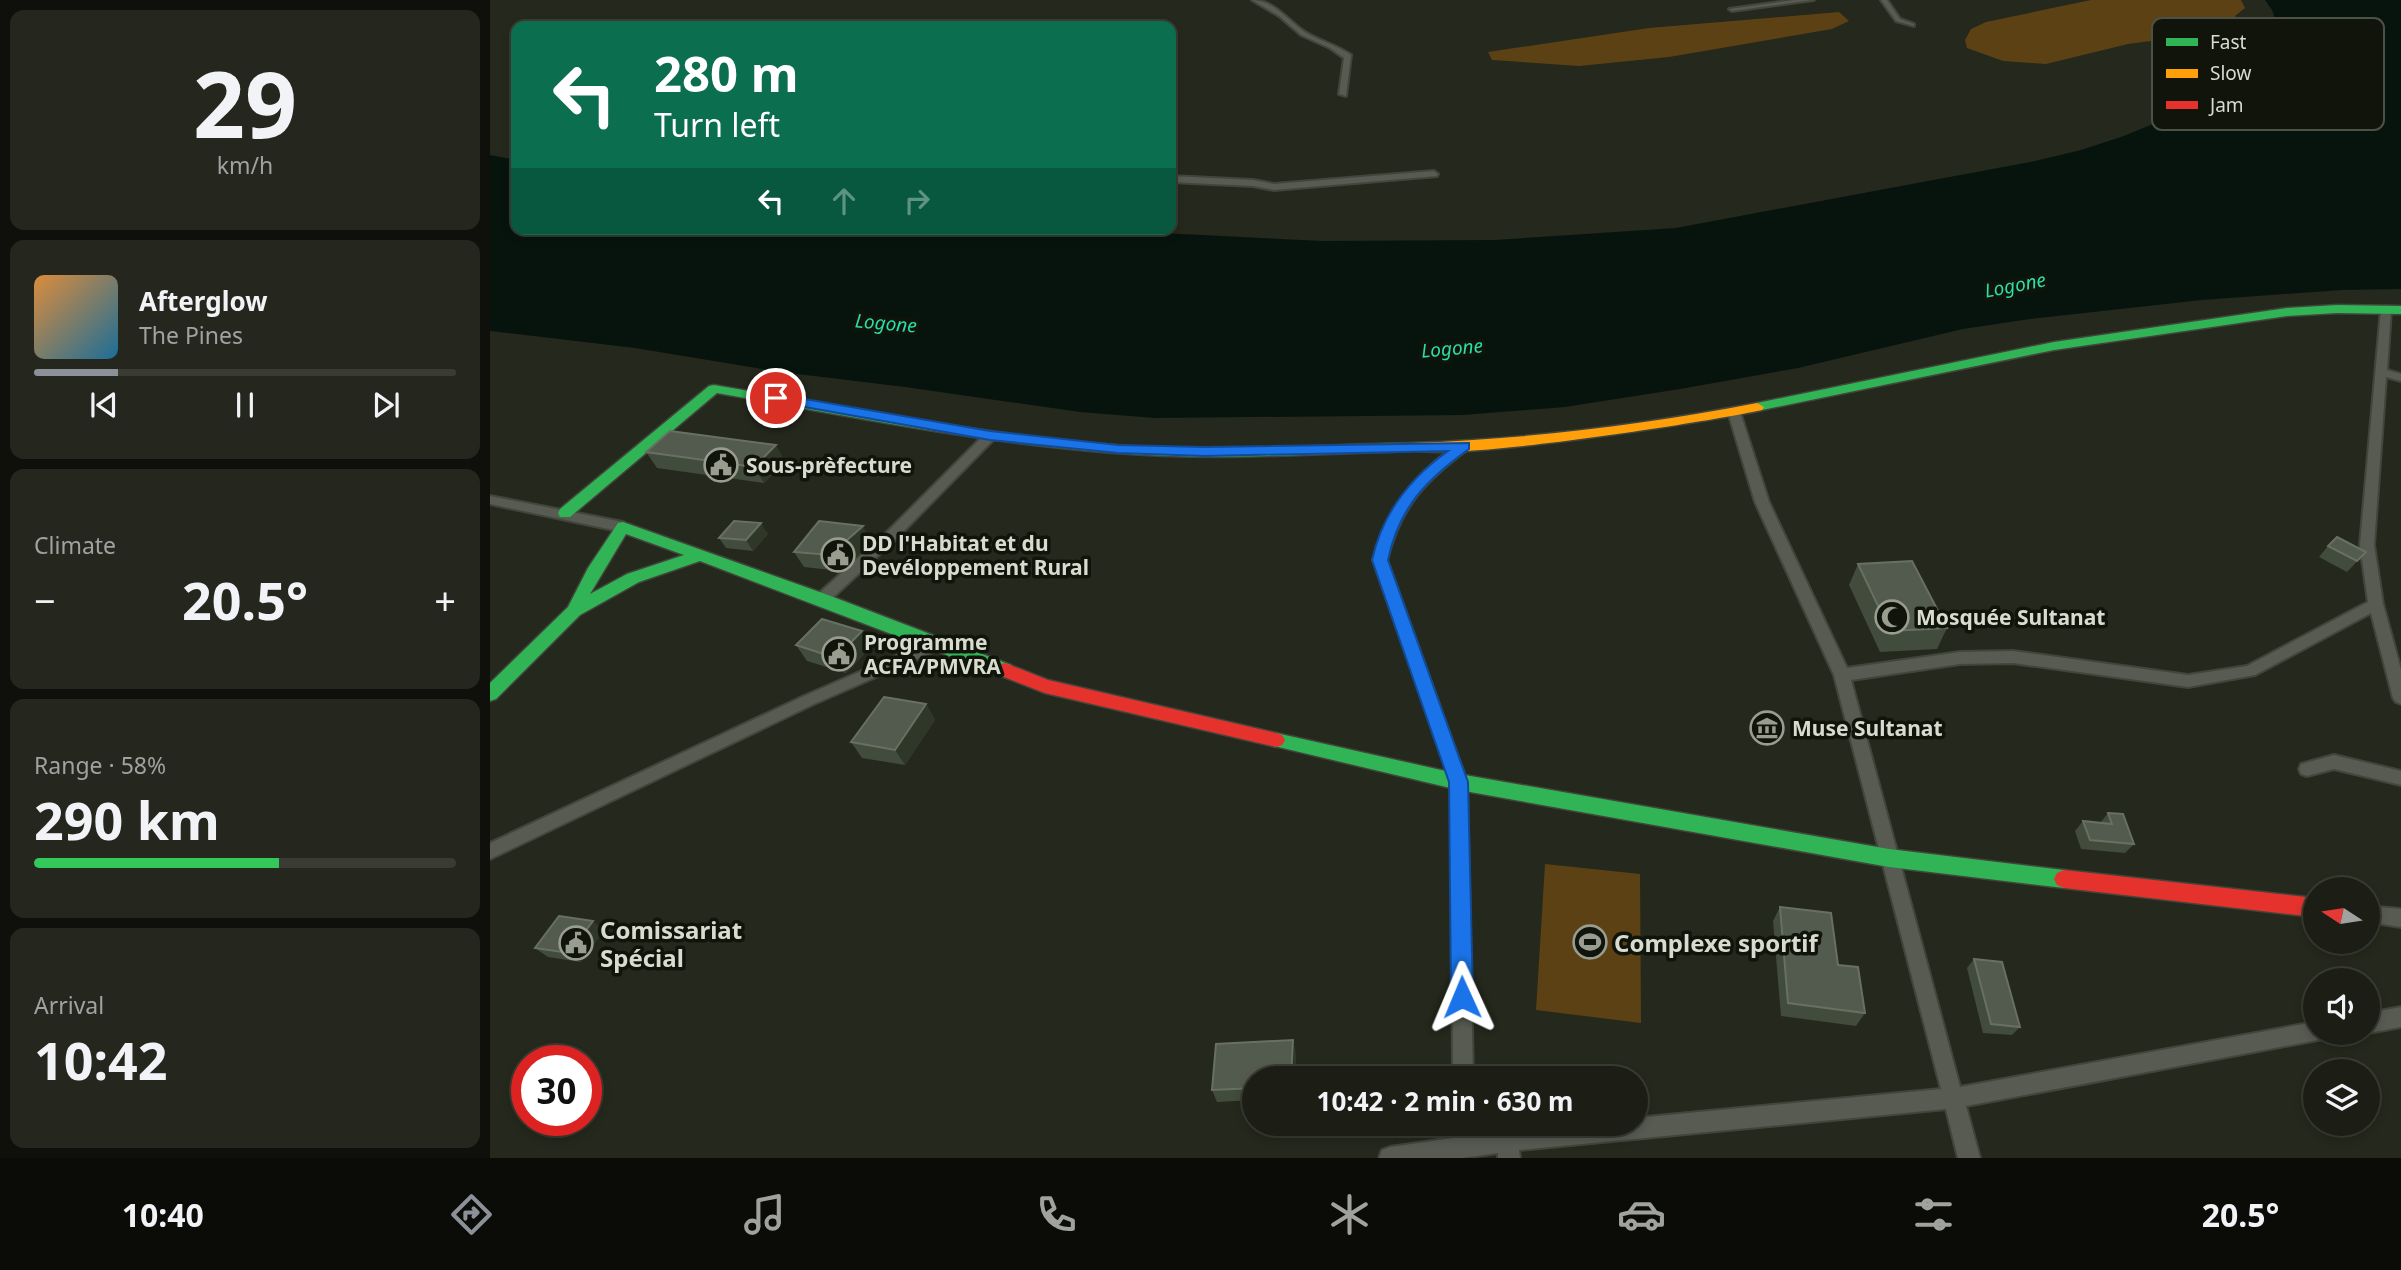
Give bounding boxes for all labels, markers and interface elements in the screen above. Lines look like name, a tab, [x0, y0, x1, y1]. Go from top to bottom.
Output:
legend	[2152, 18, 2384, 130]
text: Fast	[2210, 29, 2247, 55]
text: 280 m	[654, 40, 799, 106]
text: 29	[193, 41, 297, 165]
icon: left	[539, 49, 630, 140]
text: Slow	[2210, 60, 2251, 86]
text: Jam	[2208, 92, 2244, 118]
text: Turn left	[654, 103, 780, 146]
text: km/h	[217, 149, 273, 181]
icon: left	[752, 182, 790, 220]
icon: ahead	[825, 182, 863, 220]
icon: right	[898, 182, 936, 220]
water label: Logone	[1982, 266, 2048, 304]
text: Afterglow	[139, 283, 267, 319]
water label: Logone	[854, 307, 918, 339]
text: The Pines	[139, 319, 243, 351]
water label: Logone	[1420, 332, 1484, 364]
pin	[746, 368, 806, 428]
icon: arrive	[757, 379, 795, 417]
icon: previous	[85, 386, 123, 424]
icon: pause	[226, 386, 264, 424]
icon: next	[367, 386, 405, 424]
public building icon: Sous-prèfecture	[702, 446, 740, 484]
place label: Sous-prèfecture	[746, 451, 912, 479]
text: Climate	[34, 529, 116, 561]
place label: DD l'Habitat et du Devéloppement Rural	[862, 529, 1089, 581]
public building icon: DD l'Habitat et du Devéloppement Rural	[819, 536, 857, 574]
text: 20.5°	[182, 564, 308, 635]
text: −	[34, 574, 56, 626]
text: +	[434, 574, 456, 626]
mosque icon: Mosquée Sultanat	[1873, 598, 1911, 636]
place label: Mosquée Sultanat	[1916, 603, 2105, 631]
place label: Programme ACFA/PMVRA	[864, 628, 1001, 680]
public building icon: Programme ACFA/PMVRA	[820, 635, 858, 673]
museum icon: Muse Sultanat	[1748, 709, 1786, 747]
place label: Muse Sultanat	[1792, 714, 1943, 742]
text: Range · 58%	[34, 749, 166, 781]
text: 290 km	[34, 784, 220, 855]
north arrow	[2303, 877, 2380, 954]
map controls	[2303, 877, 2380, 1136]
place label: Comissariat Spécial	[600, 913, 742, 974]
sports icon: Complexe sportif	[1571, 923, 1609, 961]
public building icon: Comissariat Spécial	[557, 924, 595, 962]
place label: Complexe sportif	[1614, 926, 1819, 959]
position arrow	[1425, 960, 1499, 1034]
button: sound	[2303, 968, 2380, 1045]
text: Arrival	[34, 989, 104, 1021]
text: 10:42	[34, 1024, 168, 1095]
speed limit sign: 30	[511, 1045, 602, 1136]
button: layers	[2303, 1059, 2380, 1136]
text: 10:42 · 2 min · 630 m	[1317, 1083, 1573, 1119]
icon: directions	[447, 1190, 496, 1239]
icon: music	[740, 1190, 789, 1239]
icon: phone	[1032, 1190, 1081, 1239]
icon: climate	[1325, 1190, 1374, 1239]
icon: car	[1617, 1190, 1666, 1239]
icon: filters	[1909, 1190, 1958, 1239]
text: 10:40	[122, 1193, 204, 1236]
text: 20.5°	[2202, 1193, 2279, 1236]

